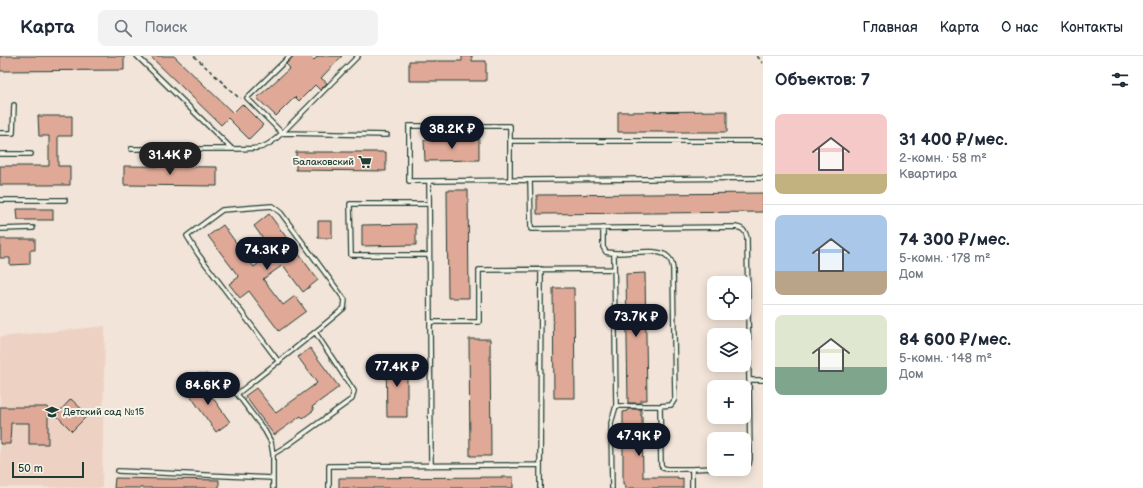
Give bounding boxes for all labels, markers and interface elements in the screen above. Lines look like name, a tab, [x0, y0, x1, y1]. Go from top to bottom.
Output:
search box	[98, 10, 378, 46]
text: Карта	[20, 16, 74, 39]
icon: search	[112, 17, 134, 39]
text: Поиск	[144, 18, 187, 37]
text: Главная	[863, 19, 918, 36]
text: Карта	[940, 19, 979, 36]
text: О нас	[1001, 19, 1038, 36]
text: Контакты	[1060, 19, 1123, 36]
icon: filters	[1109, 69, 1131, 91]
text: Объектов: 7	[775, 70, 870, 90]
pin: 38.2K ₽	[415, 116, 489, 150]
text: 38.2K ₽	[429, 121, 475, 137]
icon: home	[807, 130, 855, 178]
text: 31 400 ₽/мес.	[899, 130, 1008, 150]
pin: 31.4K ₽	[133, 142, 207, 176]
text: 31.4K ₽	[148, 147, 192, 163]
text: 2-комн. · 58 m²	[899, 150, 987, 166]
supermarket icon: Балаковский	[357, 154, 373, 170]
place label: Балаковский	[292, 156, 354, 168]
text: Квартира	[899, 166, 957, 182]
text: 74 300 ₽/мес.	[899, 230, 1010, 250]
icon: home	[807, 231, 855, 279]
pin: 74.3K ₽	[230, 237, 304, 271]
text: 74.3K ₽	[244, 242, 290, 258]
text: 5-комн. · 178 m²	[899, 250, 991, 266]
text: Дом	[899, 266, 924, 282]
map controls	[707, 276, 751, 476]
button: locate	[707, 276, 751, 320]
pin: 73.7K ₽	[599, 304, 673, 338]
text: 73.7K ₽	[614, 309, 658, 325]
button: layers	[707, 328, 751, 372]
text: 84 600 ₽/мес.	[899, 330, 1011, 350]
icon: home	[807, 331, 855, 379]
text: 5-комн. · 148 m²	[899, 350, 992, 366]
pin: 77.4K ₽	[360, 354, 434, 388]
text: 77.4K ₽	[375, 359, 419, 375]
text: Дом	[899, 366, 924, 382]
pin: 84.6K ₽	[171, 372, 245, 406]
text: 84.6K ₽	[185, 377, 231, 393]
button: +	[707, 380, 751, 424]
school or university icon: Детский сад №15	[44, 404, 60, 420]
place label: Детский сад №15	[63, 406, 145, 418]
pin: 47.9K ₽	[602, 423, 676, 457]
text: 47.9K ₽	[616, 428, 662, 444]
button: −	[707, 432, 751, 476]
scale bar	[12, 460, 84, 479]
text: 50 m	[18, 462, 43, 475]

